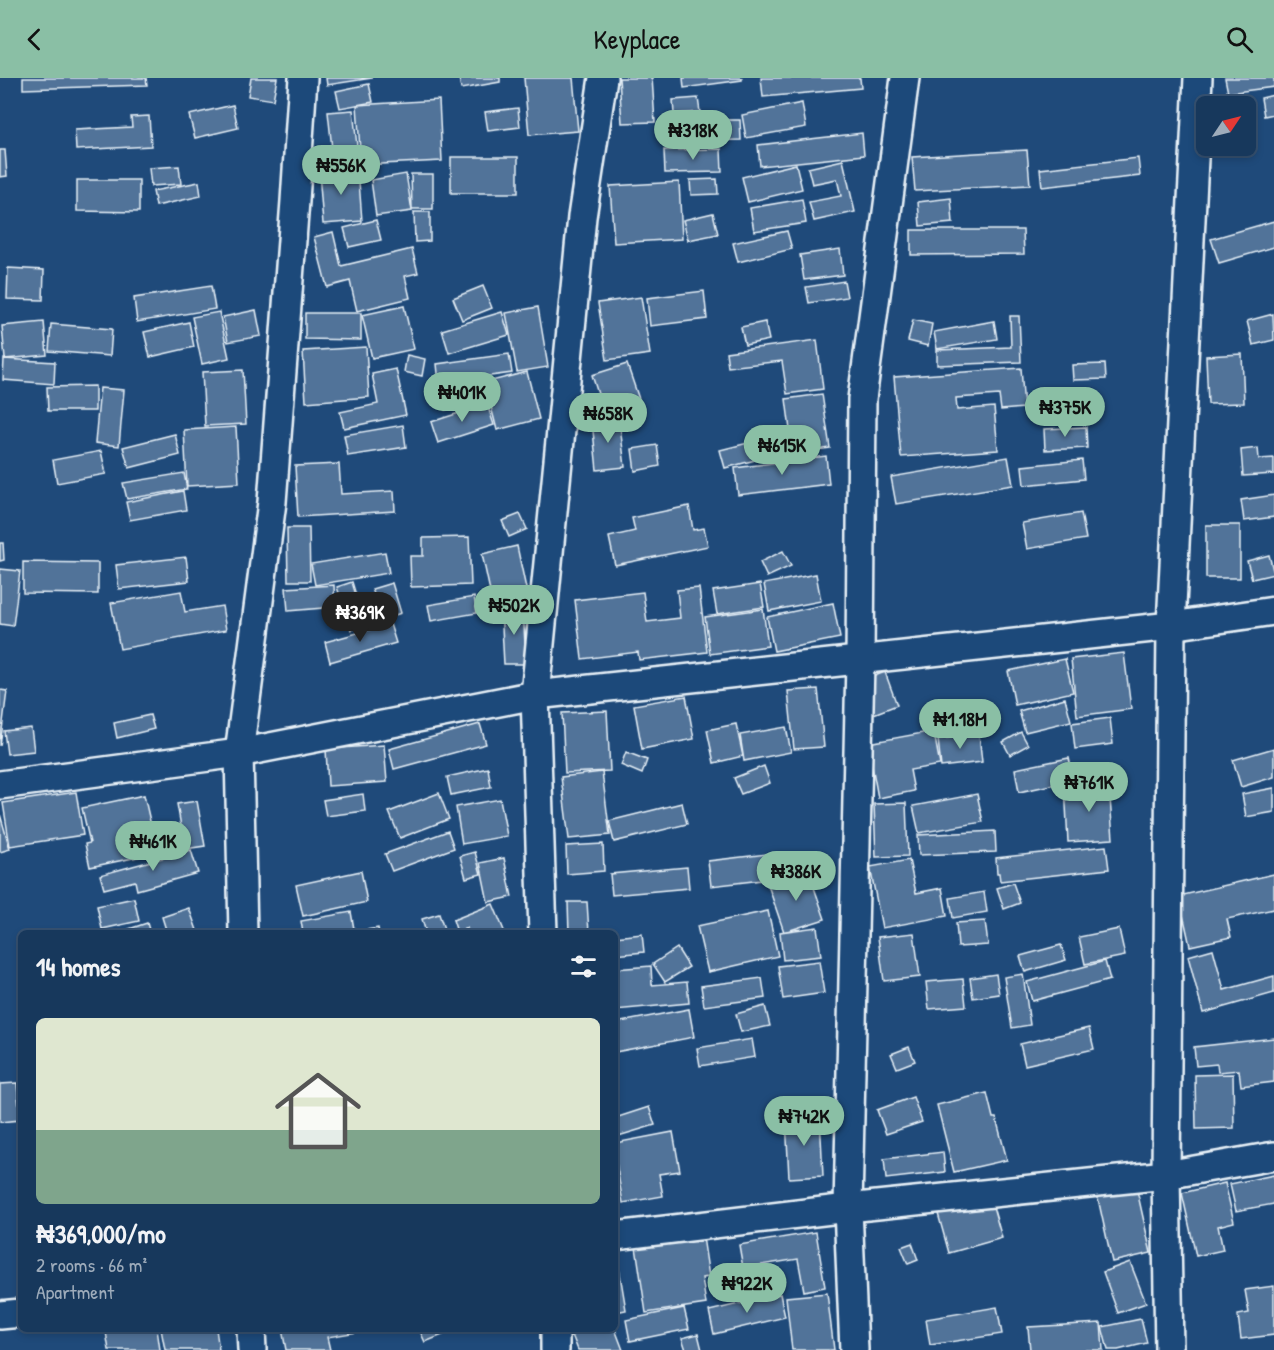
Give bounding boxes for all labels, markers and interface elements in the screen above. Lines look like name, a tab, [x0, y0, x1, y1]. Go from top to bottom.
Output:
text: Keyplace	[594, 21, 680, 57]
icon: back	[18, 23, 51, 56]
icon: search	[1223, 23, 1256, 56]
north arrow	[1196, 96, 1256, 156]
map controls	[1196, 96, 1256, 156]
pin: ₦318K	[651, 110, 735, 161]
text: ₦318K	[668, 116, 718, 143]
pin: ₦556K	[299, 145, 383, 196]
text: ₦556K	[316, 151, 366, 178]
pin: ₦401K	[420, 372, 504, 423]
text: ₦401K	[438, 378, 486, 405]
pin: ₦375K	[1023, 387, 1107, 438]
pin: ₦658K	[566, 393, 650, 444]
text: ₦375K	[1039, 393, 1091, 420]
text: ₦658K	[583, 399, 633, 426]
pin: ₦615K	[740, 425, 824, 476]
text: ₦615K	[758, 431, 806, 458]
pin: ₦502K	[472, 585, 556, 636]
text: ₦502K	[488, 591, 540, 618]
pin: ₦369K	[318, 592, 402, 643]
text: ₦369K	[335, 598, 385, 625]
pin: ₦1.18M	[911, 699, 1009, 750]
text: ₦1.18M	[933, 705, 987, 732]
pin: ₦761K	[1047, 762, 1131, 813]
text: ₦761K	[1064, 768, 1114, 795]
pin: ₦461K	[111, 821, 195, 872]
text: ₦461K	[129, 827, 177, 854]
pin: ₦386K	[754, 851, 838, 902]
text: ₦386K	[771, 857, 821, 884]
text: 14 homes	[36, 949, 121, 984]
icon: filters	[567, 950, 600, 983]
icon: home	[264, 1057, 372, 1165]
pin: ₦742K	[762, 1096, 846, 1147]
text: ₦742K	[778, 1102, 830, 1129]
text: ₦369,000/mo	[36, 1216, 166, 1251]
text: 2 rooms · 66 m²	[36, 1251, 147, 1278]
pin: ₦922K	[705, 1263, 789, 1314]
text: ₦922K	[722, 1269, 772, 1296]
text: Apartment	[36, 1278, 114, 1305]

